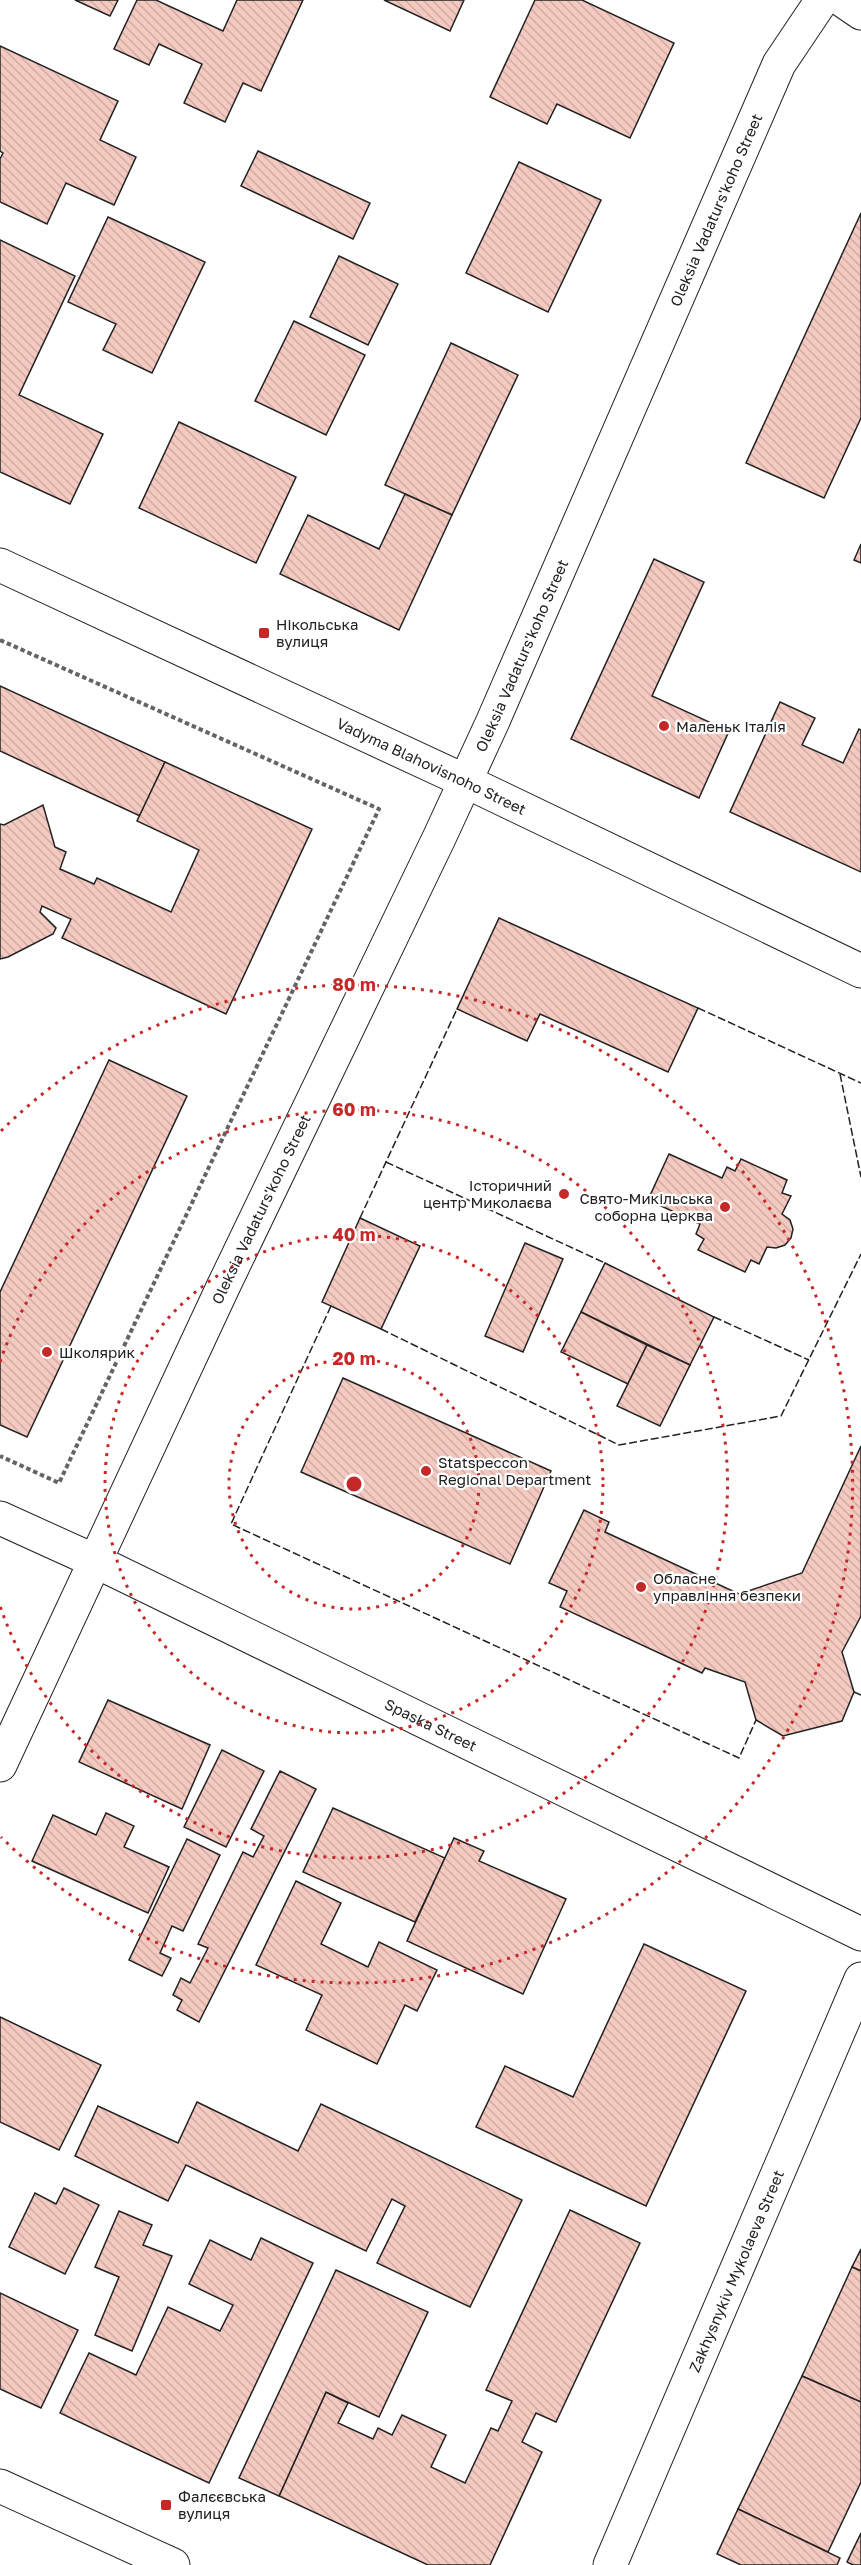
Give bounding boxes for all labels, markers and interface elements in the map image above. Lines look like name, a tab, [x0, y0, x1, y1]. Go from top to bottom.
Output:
street label: Oleksia Vadaturs'koho Street	[666, 111, 765, 309]
street label: Oleksia Vadaturs'koho Street	[471, 556, 571, 754]
place label: Нікольська вулиця	[276, 615, 358, 650]
marker: Нікольська вулиця	[257, 626, 271, 640]
street label: Vadyma Blahovisnoho Street	[334, 714, 529, 818]
place label: Маленьк Італія	[676, 717, 786, 735]
marker: Маленьк Італія	[657, 719, 671, 733]
text: 80 m	[332, 973, 376, 995]
text: 60 m	[332, 1098, 376, 1120]
street label: Oleksia Vadaturs'koho Street	[207, 1111, 314, 1307]
place label: Історичний центр Миколаєва	[423, 1176, 552, 1211]
marker: Історичний центр Миколаєва	[557, 1187, 571, 1201]
place label: Свято-Микільська соборна церква	[579, 1189, 713, 1224]
marker: Свято-Микільська соборна церква	[718, 1200, 732, 1214]
text: 40 m	[332, 1223, 376, 1245]
place label: Школярик	[59, 1343, 135, 1361]
marker: Школярик	[40, 1345, 54, 1359]
text: 20 m	[333, 1347, 375, 1369]
place label: Statspeccon Regional Department	[438, 1453, 591, 1488]
marker: Statspeccon Regional Department	[419, 1464, 433, 1478]
centre of rings	[344, 1474, 364, 1494]
place label: Обласне управління безпеки	[653, 1569, 801, 1604]
marker: Обласне управління безпеки	[634, 1580, 648, 1594]
street label: Spaska Street	[382, 1695, 480, 1755]
street label: Zakhysnykiv Mykolaeva Street	[685, 2167, 787, 2375]
place label: Фалєєвська вулиця	[178, 2487, 266, 2522]
marker: Фалєєвська вулиця	[159, 2498, 173, 2512]

